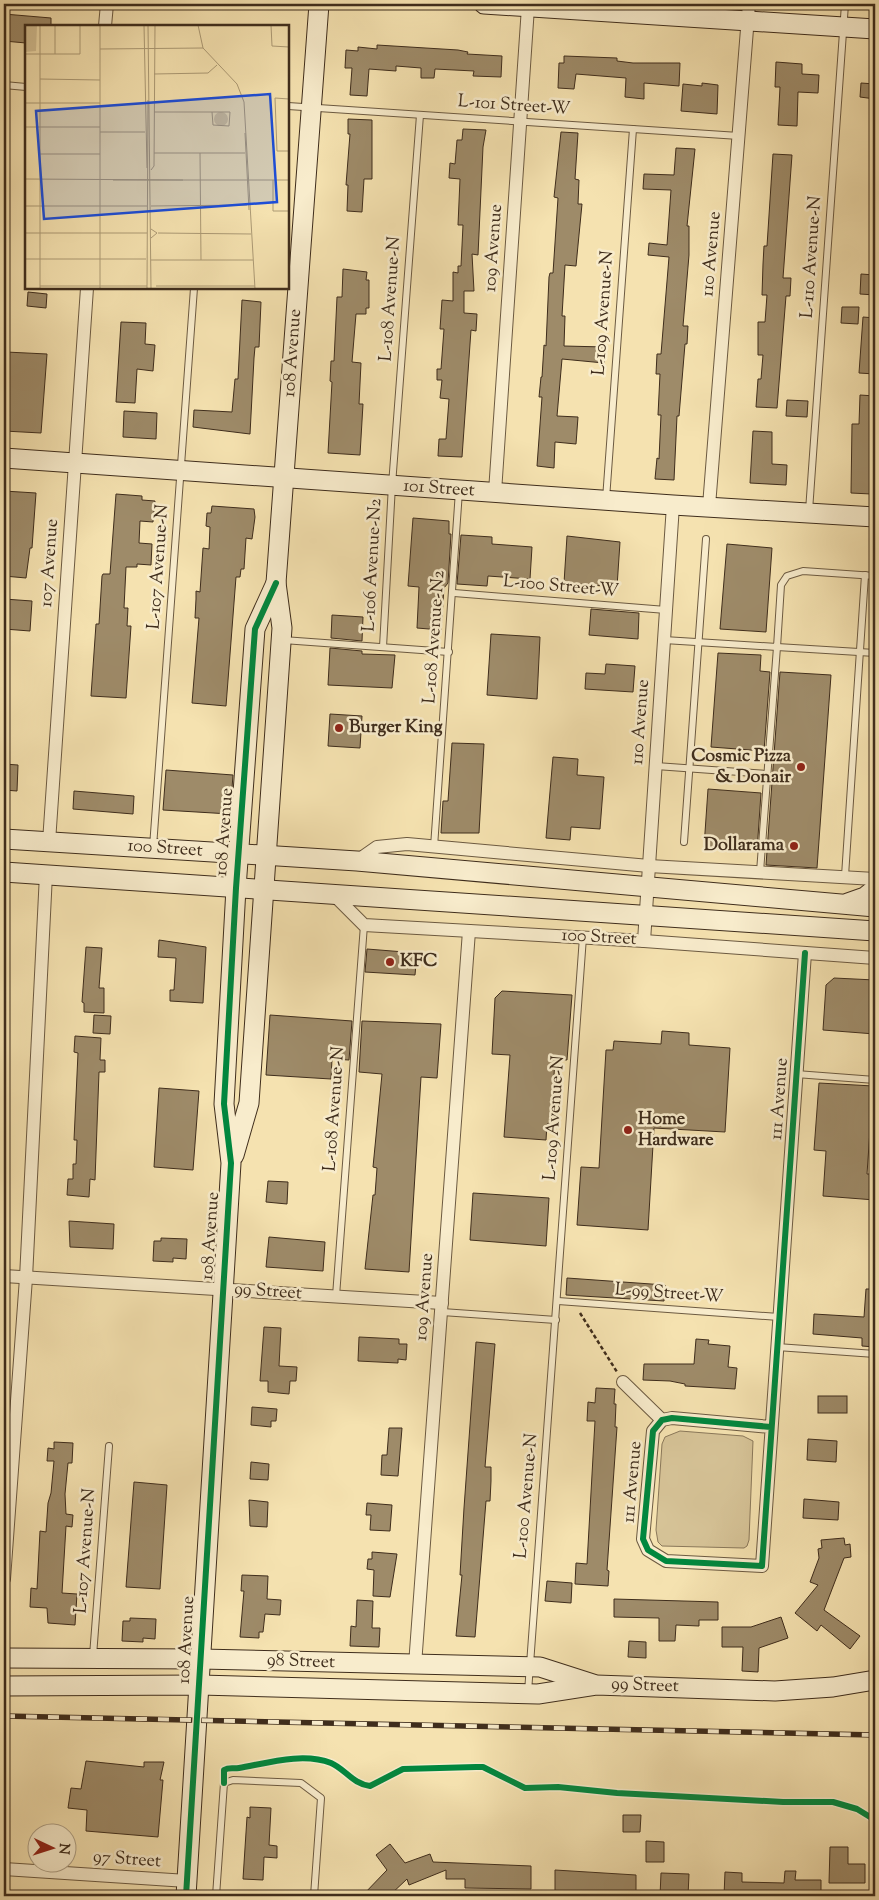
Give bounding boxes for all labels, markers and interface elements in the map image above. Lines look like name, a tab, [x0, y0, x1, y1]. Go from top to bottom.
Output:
inset map	[25, 25, 289, 289]
street label: L-101 Street-W	[457, 89, 571, 123]
street label: L-110 Avenue-N	[795, 195, 829, 319]
street label: 109 Avenue	[478, 203, 510, 293]
street label: 110 Avenue	[695, 210, 729, 298]
street label: L-108 Avenue-N	[374, 236, 408, 362]
street label: L-109 Avenue-N	[587, 250, 621, 376]
street label: 108 Avenue	[277, 308, 309, 398]
street label: 101 Street	[402, 474, 476, 504]
street label: L-106 Avenue-N2	[357, 497, 390, 632]
street label: L-107 Avenue-N	[142, 504, 176, 630]
street label: 107 Avenue	[34, 518, 66, 608]
street label: L-108 Avenue-N2	[417, 569, 453, 705]
street label: L-100 Street-W	[502, 569, 620, 605]
street label: 110 Avenue	[625, 678, 657, 766]
place label: Burger King	[349, 715, 443, 741]
marker: Burger King	[333, 722, 345, 734]
place label: Cosmic Pizza & Donair	[691, 744, 792, 791]
marker: Cosmic Pizza & Donair	[795, 761, 807, 773]
street label: 108 Avenue	[209, 787, 241, 877]
street label: 100 Street	[127, 833, 203, 865]
place label: Dollarama	[704, 833, 785, 859]
marker: Dollarama	[788, 840, 800, 852]
street label: 100 Street	[561, 923, 637, 953]
place label: KFC	[400, 949, 438, 975]
marker: KFC	[384, 956, 396, 968]
street label: L-108 Avenue-N	[318, 1046, 352, 1172]
street label: L-109 Avenue-N	[538, 1055, 572, 1181]
street label: 111 Avenue	[764, 1057, 796, 1141]
place label: Home Hardware	[638, 1107, 714, 1154]
marker: Home Hardware	[622, 1124, 634, 1136]
street label: 108 Avenue	[195, 1191, 227, 1281]
street label: 109 Avenue	[409, 1252, 441, 1342]
street label: 99 Street	[233, 1277, 303, 1307]
street label: L-99 Street-W	[614, 1277, 724, 1311]
street label: L-100 Avenue-N	[509, 1432, 545, 1560]
street label: 111 Avenue	[616, 1440, 650, 1524]
street label: L-107 Avenue-N	[69, 1488, 103, 1614]
street label: 108 Avenue	[172, 1595, 202, 1685]
street label: 98 Street	[267, 1648, 335, 1676]
street label: 99 Street	[611, 1672, 679, 1700]
north arrow	[28, 1822, 78, 1872]
text: N	[53, 1842, 73, 1855]
street label: 97 Street	[92, 1845, 162, 1875]

